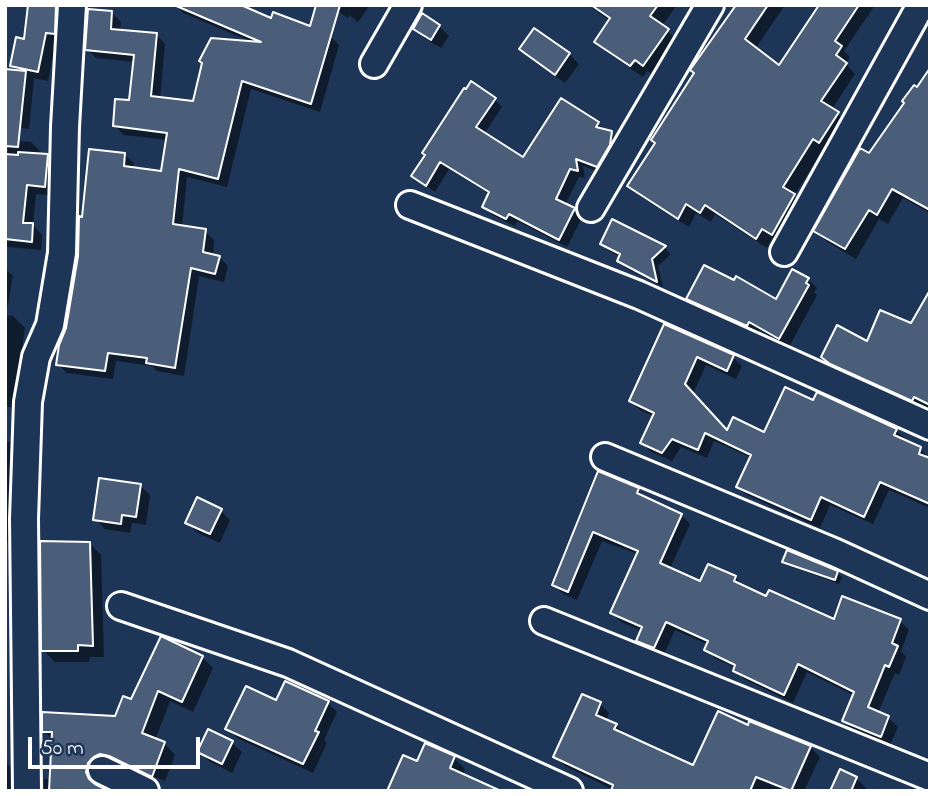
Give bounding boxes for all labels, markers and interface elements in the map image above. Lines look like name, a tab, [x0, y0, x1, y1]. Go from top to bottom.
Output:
scale bar	[32, 722, 203, 766]
text: 50 m	[41, 734, 84, 764]

